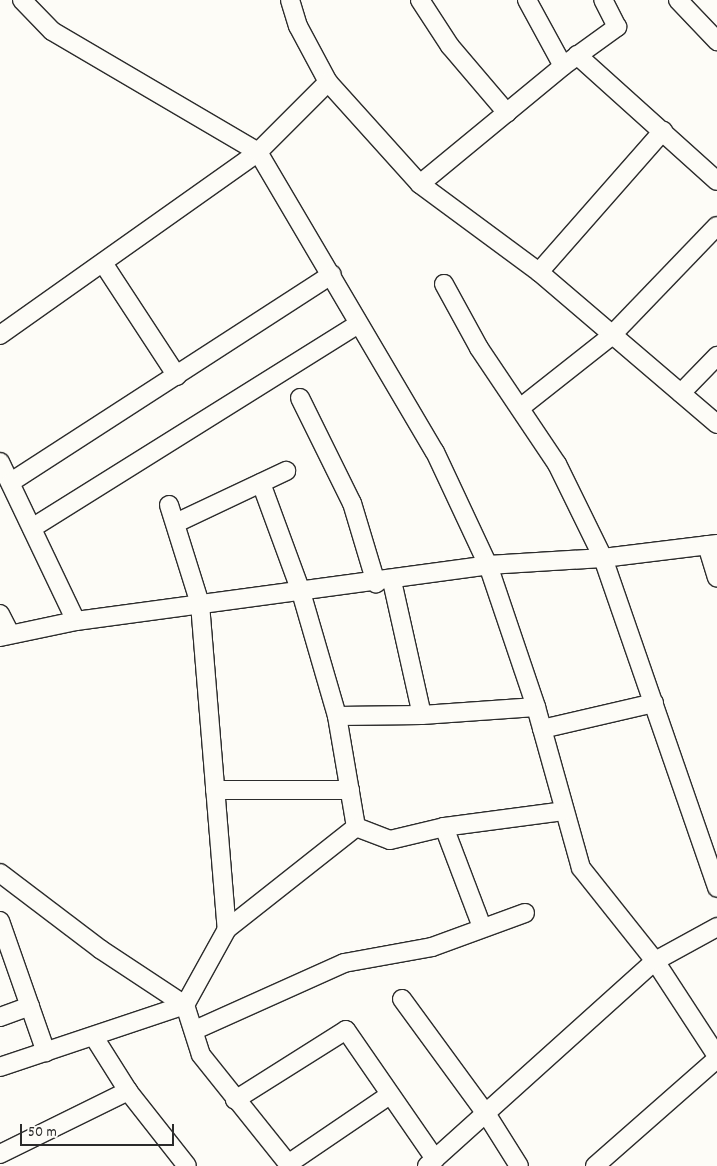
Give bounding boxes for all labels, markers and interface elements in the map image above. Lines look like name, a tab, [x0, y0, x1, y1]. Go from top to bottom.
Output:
scale bar	[22, 1114, 176, 1146]
text: 50 m	[28, 1122, 57, 1144]

